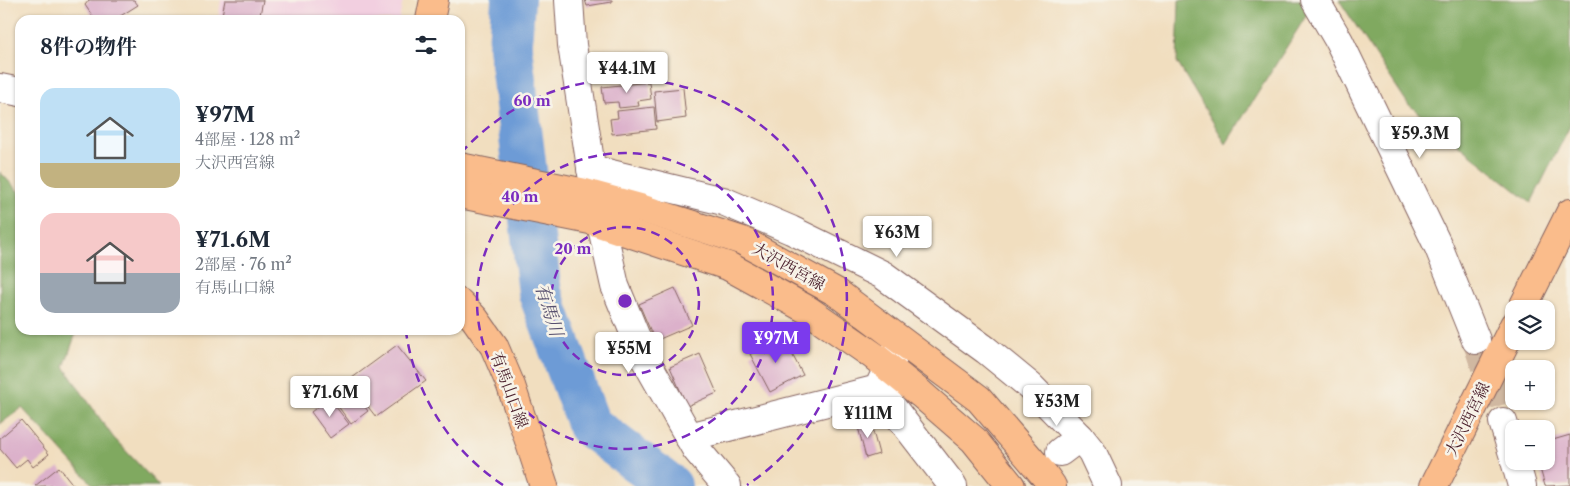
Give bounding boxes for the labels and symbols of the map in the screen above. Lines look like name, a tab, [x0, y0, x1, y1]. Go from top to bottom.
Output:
pin: ¥44.1M	[586, 52, 668, 94]
text: 60 m	[513, 91, 551, 110]
pin: ¥59.3M	[1379, 116, 1461, 159]
text: 40 m	[501, 187, 539, 206]
pin: ¥63M	[867, 216, 927, 258]
street label: 大沢西宮線	[749, 238, 829, 294]
text: 20 m	[554, 239, 592, 258]
water label: 有馬川	[531, 281, 568, 341]
centre of rings	[616, 292, 634, 310]
pin: ¥97M	[746, 322, 806, 364]
pin: ¥55M	[599, 332, 659, 374]
street label: 有馬山口線	[487, 349, 533, 431]
pin: ¥71.6M	[289, 376, 371, 418]
street label: 大沢西宮線	[1440, 379, 1494, 459]
pin: ¥53M	[1027, 384, 1087, 427]
pin: ¥111M	[833, 396, 903, 439]

